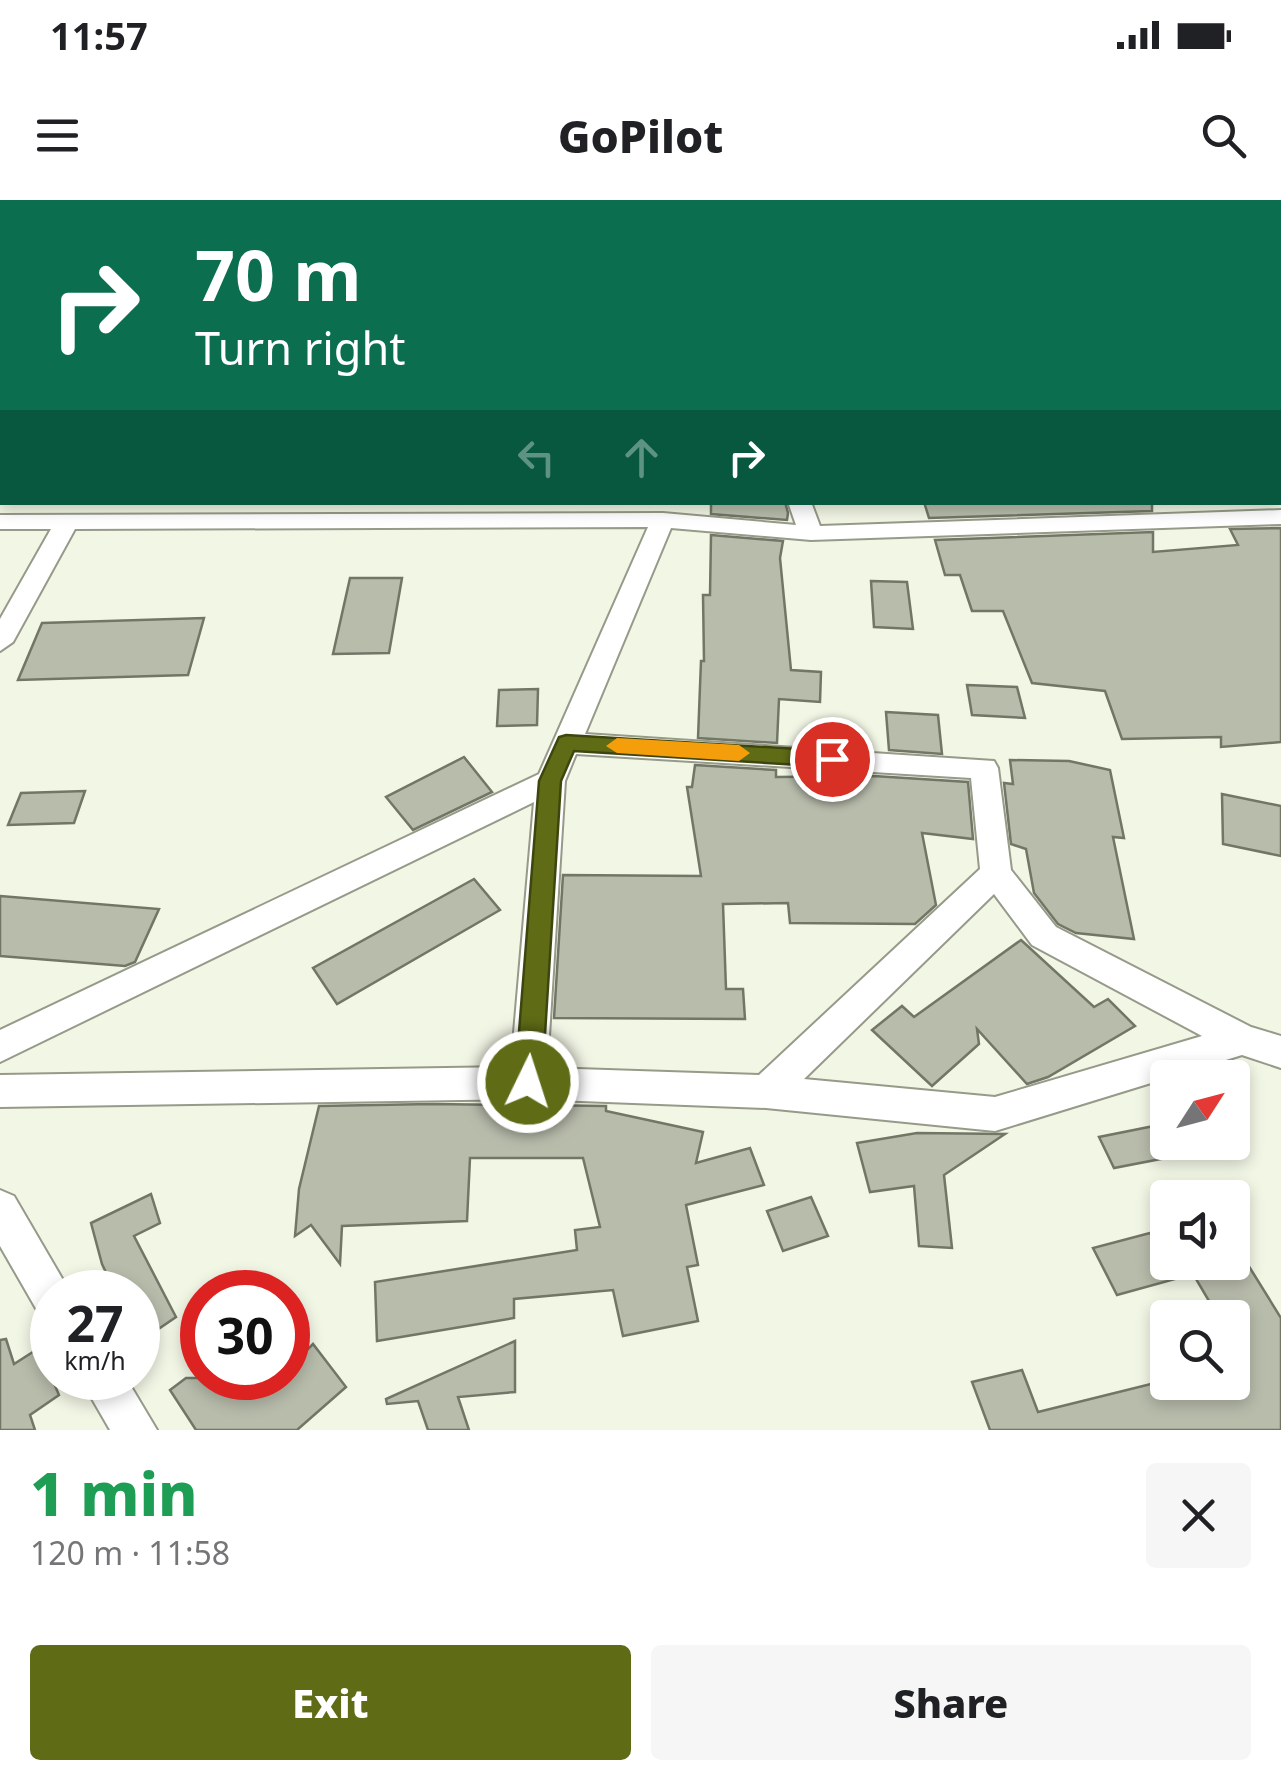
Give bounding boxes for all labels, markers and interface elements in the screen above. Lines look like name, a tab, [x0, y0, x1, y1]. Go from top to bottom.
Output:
text: 11:57	[50, 9, 148, 61]
text: GoPilot	[558, 105, 723, 166]
icon: menu	[30, 108, 85, 163]
icon: search	[1196, 108, 1251, 163]
text: 70 m	[195, 226, 362, 322]
icon: right	[30, 240, 160, 370]
text: Turn right	[195, 317, 406, 378]
icon: left	[509, 430, 564, 485]
icon: ahead	[614, 430, 669, 485]
icon: right	[719, 430, 774, 485]
pin	[790, 717, 875, 802]
icon: arrive	[805, 732, 860, 787]
position arrow	[476, 1030, 580, 1134]
north arrow	[1150, 1060, 1250, 1160]
map controls	[1150, 1060, 1250, 1400]
button: sound	[1150, 1180, 1250, 1280]
speed limit sign: 30	[180, 1270, 310, 1400]
text: 27	[66, 1289, 124, 1357]
button: search	[1150, 1300, 1250, 1400]
text: km/h	[64, 1343, 126, 1377]
text: 1 min	[30, 1452, 198, 1534]
button: close	[1146, 1463, 1251, 1568]
text: 120 m · 11:58	[30, 1531, 230, 1574]
button: Exit	[30, 1645, 631, 1760]
button: Share	[651, 1645, 1251, 1760]

